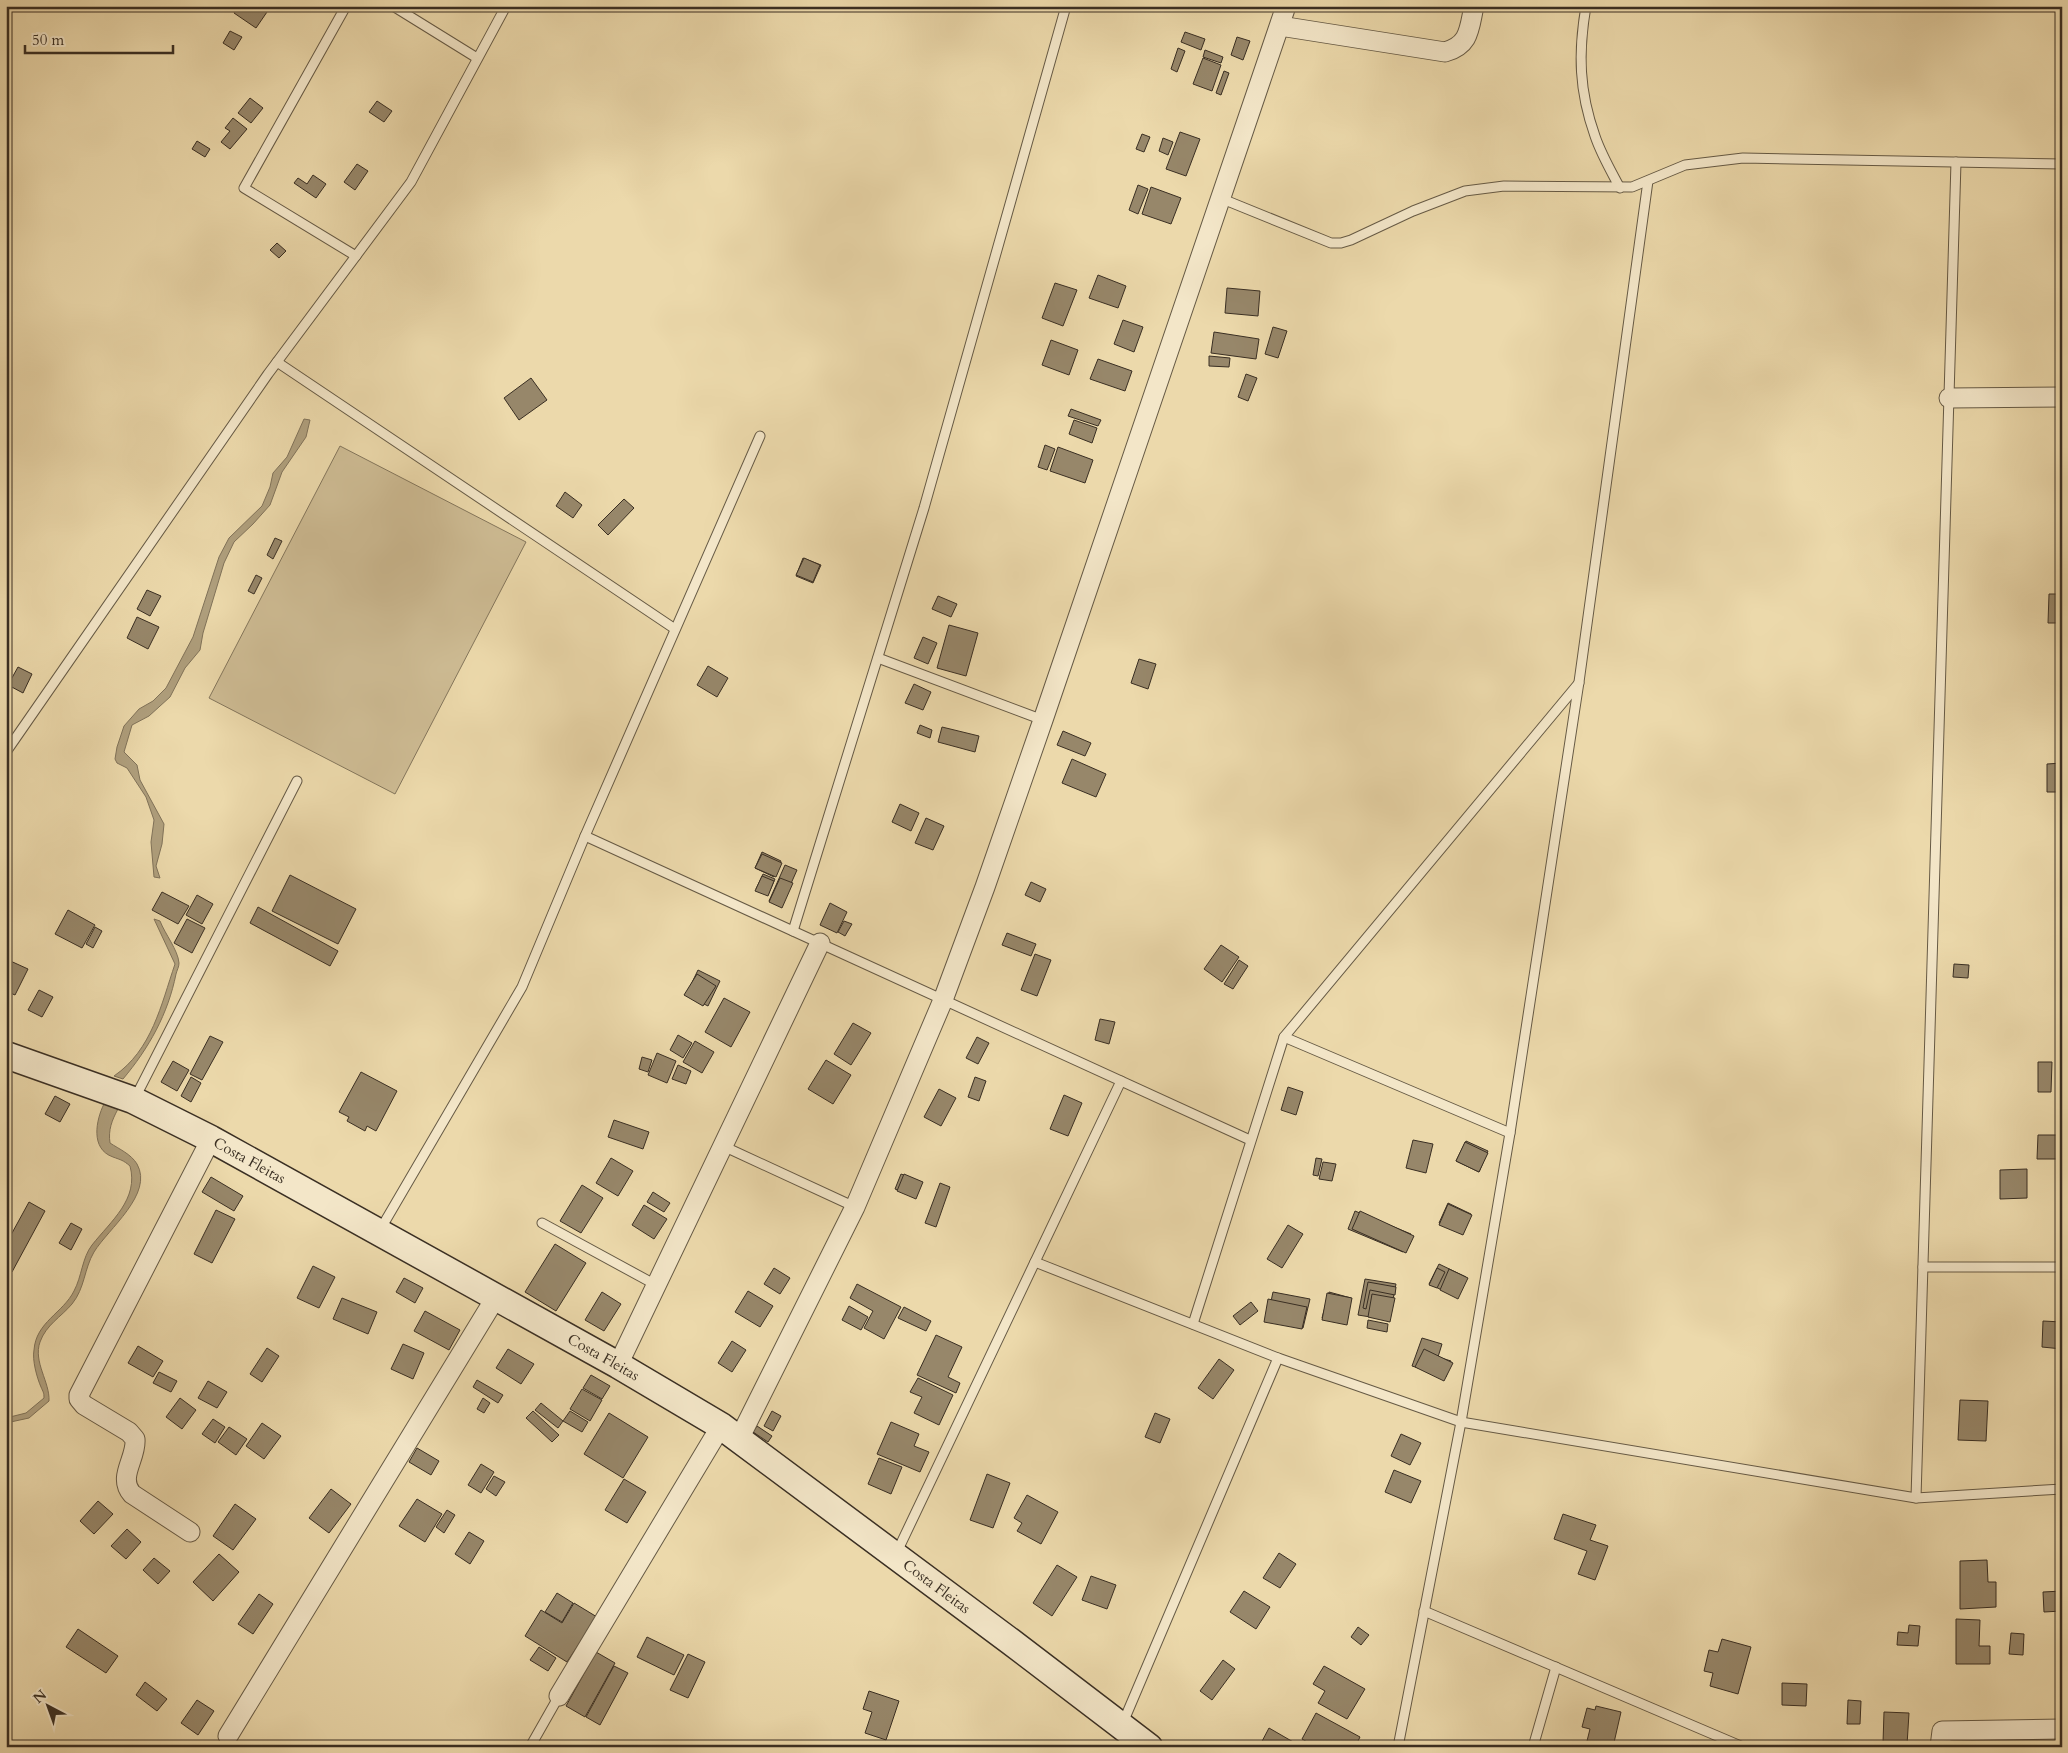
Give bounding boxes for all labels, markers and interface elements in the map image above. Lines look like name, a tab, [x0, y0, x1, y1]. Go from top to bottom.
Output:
scale bar	[25, 22, 172, 54]
text: 50 m	[32, 30, 64, 50]
street label: Costa Fleitas	[210, 1132, 289, 1188]
street label: Costa Fleitas	[564, 1329, 643, 1385]
street label: Costa Fleitas	[899, 1555, 975, 1618]
north arrow	[22, 1680, 72, 1730]
text: N	[29, 1685, 51, 1708]

